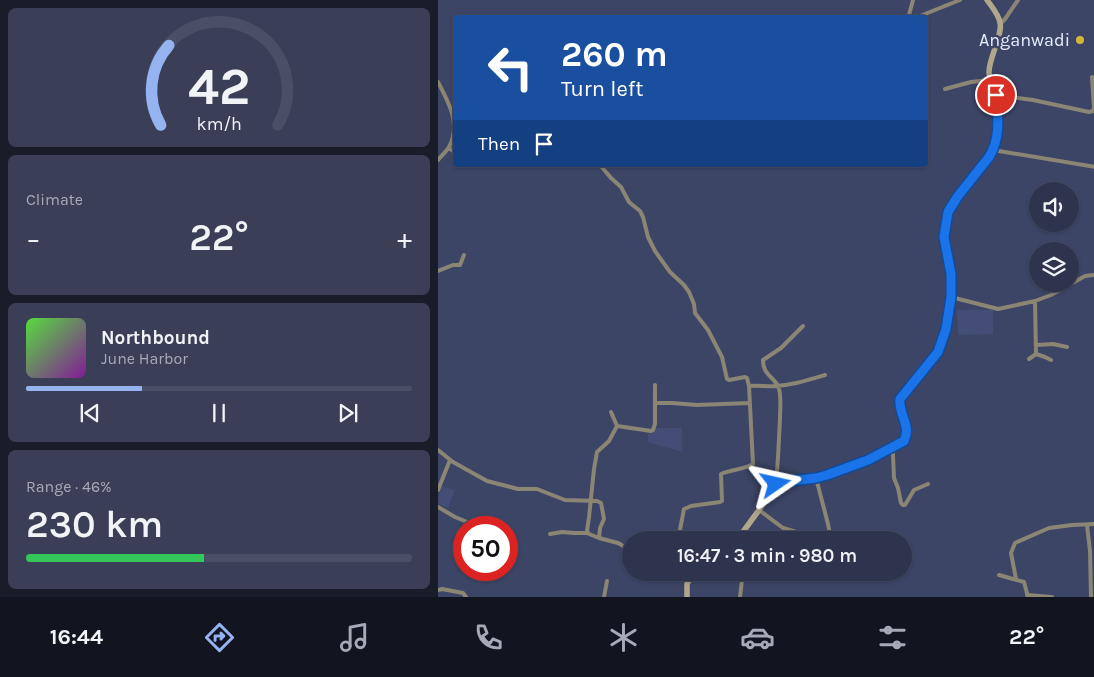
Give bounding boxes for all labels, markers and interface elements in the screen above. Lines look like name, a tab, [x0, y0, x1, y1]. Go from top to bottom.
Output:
place label: Anganwadi	[979, 29, 1070, 51]
text: 260 m	[561, 34, 668, 75]
marker: Anganwadi	[1074, 34, 1086, 46]
icon: left	[478, 35, 543, 100]
text: 42	[188, 56, 250, 117]
pin	[975, 74, 1017, 116]
text: Turn left	[561, 76, 644, 102]
icon: arrive	[982, 81, 1010, 109]
text: km/h	[196, 114, 242, 135]
icon: arrive	[530, 130, 558, 158]
text: Then	[478, 133, 520, 155]
map controls	[1029, 182, 1079, 292]
button: sound	[1029, 182, 1079, 232]
text: Climate	[26, 190, 83, 209]
text: 22°	[189, 215, 249, 260]
text: −	[26, 222, 41, 255]
text: +	[397, 222, 412, 255]
button: layers	[1029, 242, 1079, 292]
text: Northbound	[101, 327, 210, 349]
text: June Harbor	[101, 349, 188, 368]
icon: previous	[76, 399, 104, 427]
icon: pause	[205, 399, 233, 427]
icon: next	[334, 399, 362, 427]
position arrow	[749, 457, 801, 509]
text: Range · 46%	[26, 477, 112, 496]
text: 230 km	[26, 502, 163, 547]
speed limit sign: 50	[453, 516, 518, 581]
text: 16:47 · 3 min · 980 m	[677, 545, 857, 567]
icon: directions	[202, 620, 237, 655]
icon: music	[337, 620, 372, 655]
icon: phone	[471, 620, 506, 655]
icon: climate	[606, 620, 641, 655]
icon: car	[740, 620, 775, 655]
icon: filters	[875, 620, 910, 655]
text: 16:44	[50, 624, 103, 650]
text: 22°	[1009, 624, 1044, 650]

